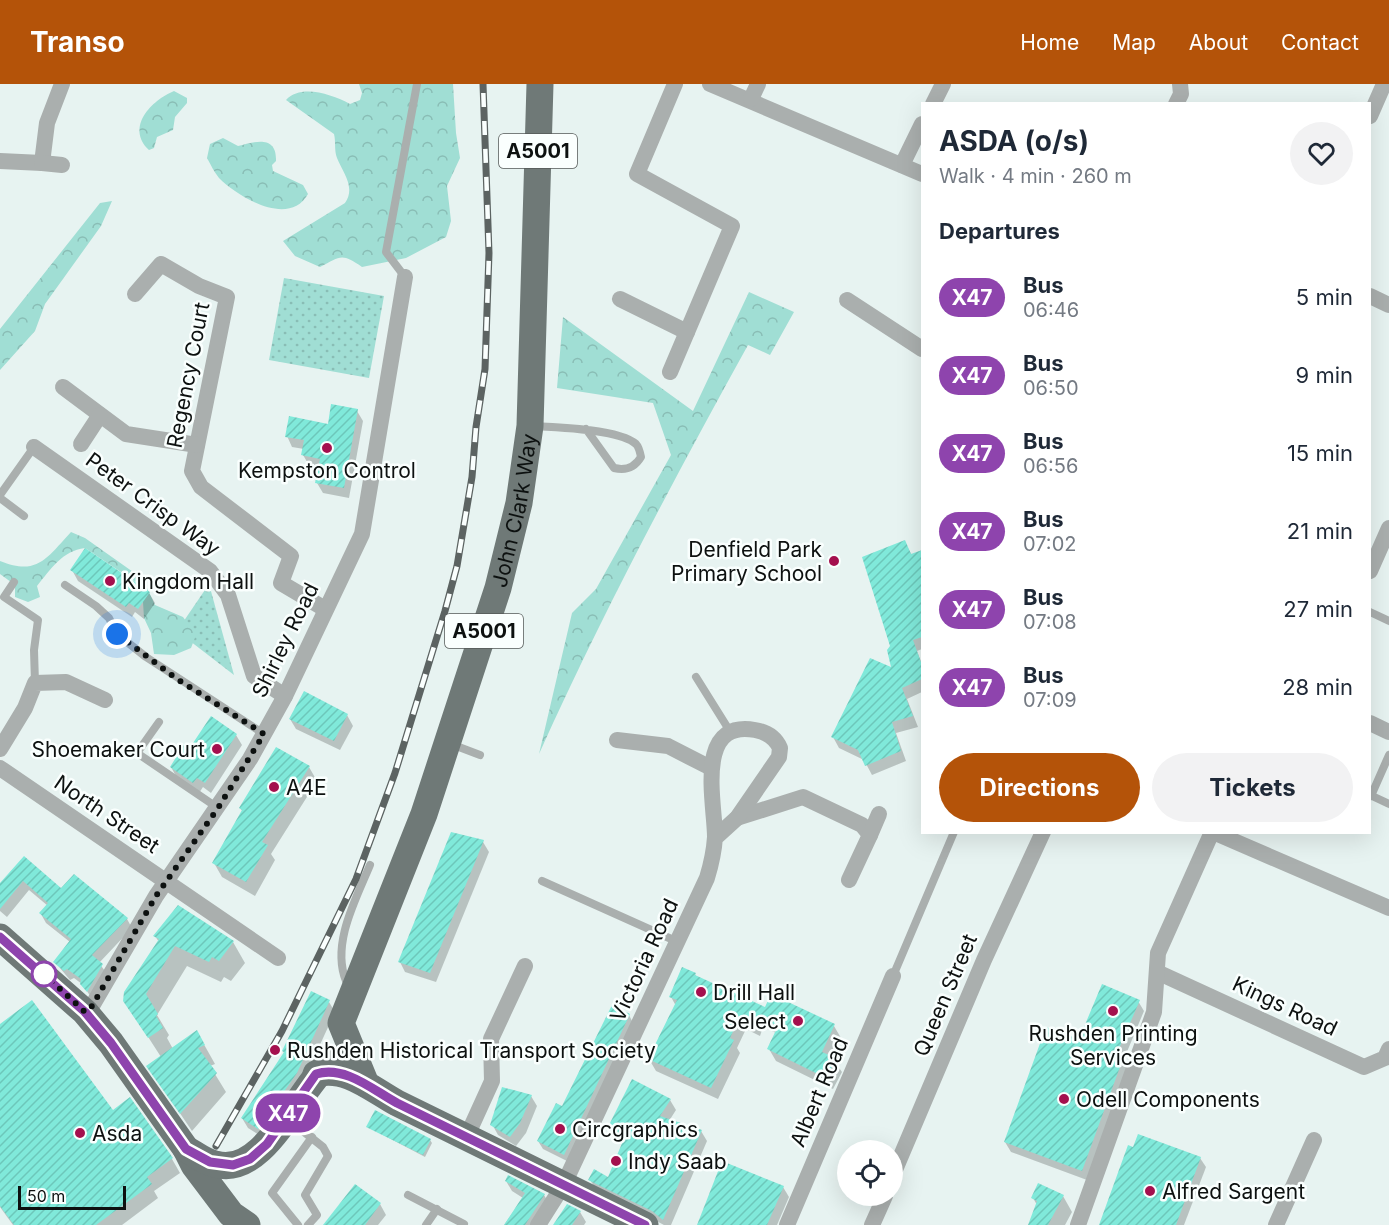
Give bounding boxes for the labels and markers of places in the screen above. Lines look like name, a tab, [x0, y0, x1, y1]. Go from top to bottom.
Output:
marker: Kempston Control	[320, 441, 334, 455]
place label: Kempston Control	[238, 458, 416, 483]
place label: Denfield Park Primary School	[671, 537, 822, 586]
marker: Denfield Park Primary School	[827, 554, 841, 568]
place label: Kingdom Hall	[122, 569, 254, 594]
marker: Kingdom Hall	[103, 574, 117, 588]
place label: Shoemaker Court	[32, 737, 205, 762]
marker: Shoemaker Court	[210, 742, 224, 756]
place label: A4E	[286, 775, 327, 800]
marker: A4E	[267, 780, 281, 794]
unlabelled marker	[31, 961, 57, 987]
place label: Drill Hall	[713, 980, 795, 1005]
marker: Drill Hall	[694, 985, 708, 999]
marker: Rushden Printing Services	[1106, 1004, 1120, 1018]
place label: Select	[724, 1009, 786, 1034]
marker: Select	[791, 1014, 805, 1028]
place label: Rushden Printing Services	[1028, 1021, 1198, 1070]
place label: Rushden Historical Transport Society	[287, 1038, 656, 1063]
marker: Rushden Historical Transport Society	[268, 1043, 282, 1057]
place label: Odell Components	[1076, 1087, 1260, 1112]
marker: Odell Components	[1057, 1092, 1071, 1106]
place label: Circgraphics	[572, 1117, 698, 1142]
place label: Asda	[92, 1121, 142, 1146]
marker: Circgraphics	[553, 1122, 567, 1136]
marker: Asda	[73, 1126, 87, 1140]
place label: Indy Saab	[628, 1149, 727, 1174]
marker: Indy Saab	[609, 1154, 623, 1168]
place label: Alfred Sargent	[1162, 1179, 1305, 1204]
marker: Alfred Sargent	[1143, 1184, 1157, 1198]

